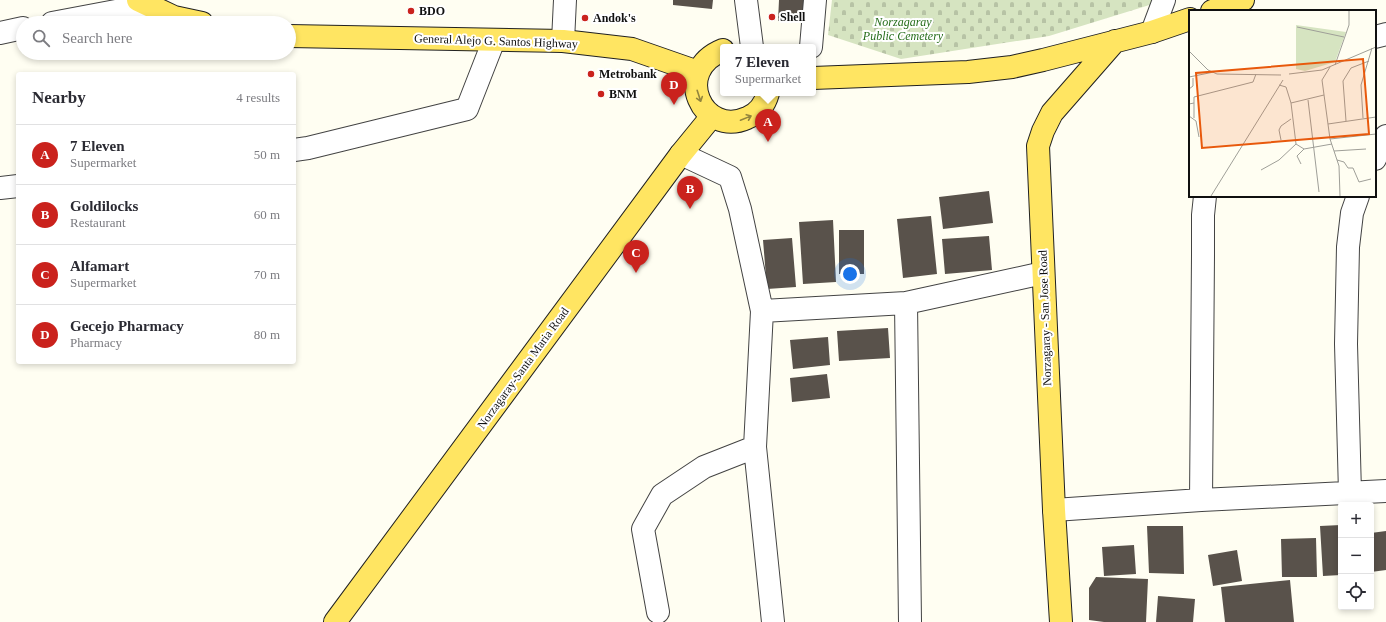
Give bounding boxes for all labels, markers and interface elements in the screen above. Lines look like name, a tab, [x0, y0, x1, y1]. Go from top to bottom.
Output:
place label: BDO	[419, 4, 445, 18]
marker: BDO	[406, 6, 416, 16]
place label: Shell	[780, 10, 806, 24]
inset map	[1189, 10, 1376, 197]
place label: Andok's	[593, 11, 636, 25]
marker: Shell	[767, 12, 777, 22]
marker: Andok's	[580, 13, 590, 23]
park label: Norzagaray Public Cemetery	[862, 15, 944, 43]
search box	[16, 16, 296, 60]
icon: search	[30, 27, 52, 49]
text: Search here	[62, 30, 132, 46]
street label: General Alejo G. Santos Highway	[414, 31, 578, 51]
popup	[720, 44, 816, 96]
text: 7 Eleven	[735, 54, 789, 70]
place label: Metrobank	[599, 67, 657, 81]
marker: Metrobank	[586, 69, 596, 79]
text: Supermarket	[735, 71, 801, 86]
pin: D	[661, 72, 687, 105]
place label: BNM	[609, 87, 637, 101]
text: Nearby	[32, 88, 86, 107]
marker: BNM	[596, 89, 606, 99]
text: 4 results	[236, 90, 280, 105]
one-way arrow	[695, 90, 703, 102]
pin: A	[755, 109, 781, 142]
one-way arrow	[739, 114, 751, 122]
text: 7 Eleven	[70, 138, 125, 154]
text: A	[40, 147, 50, 162]
text: 50 m	[254, 147, 280, 162]
text: Supermarket	[70, 155, 136, 170]
pin: B	[677, 176, 703, 209]
text: Goldilocks	[70, 198, 138, 214]
text: B	[41, 207, 49, 222]
text: 60 m	[254, 207, 280, 222]
text: Restaurant	[70, 215, 126, 230]
pin: C	[623, 240, 649, 273]
street label: Norzagaray - San Jose Road	[1036, 250, 1054, 386]
text: Alfamart	[70, 258, 129, 274]
your location	[840, 264, 860, 284]
text: C	[40, 267, 50, 282]
text: 70 m	[254, 267, 280, 282]
text: Supermarket	[70, 275, 136, 290]
street label: Norzagaray-Santa Maria Road	[474, 305, 572, 431]
text: Gecejo Pharmacy	[70, 318, 184, 334]
text: D	[40, 327, 50, 342]
text: 80 m	[254, 327, 280, 342]
text: Pharmacy	[70, 335, 122, 350]
map controls	[1338, 502, 1374, 610]
button: +	[1338, 502, 1374, 538]
button: −	[1338, 538, 1374, 574]
button: locate	[1338, 574, 1374, 610]

